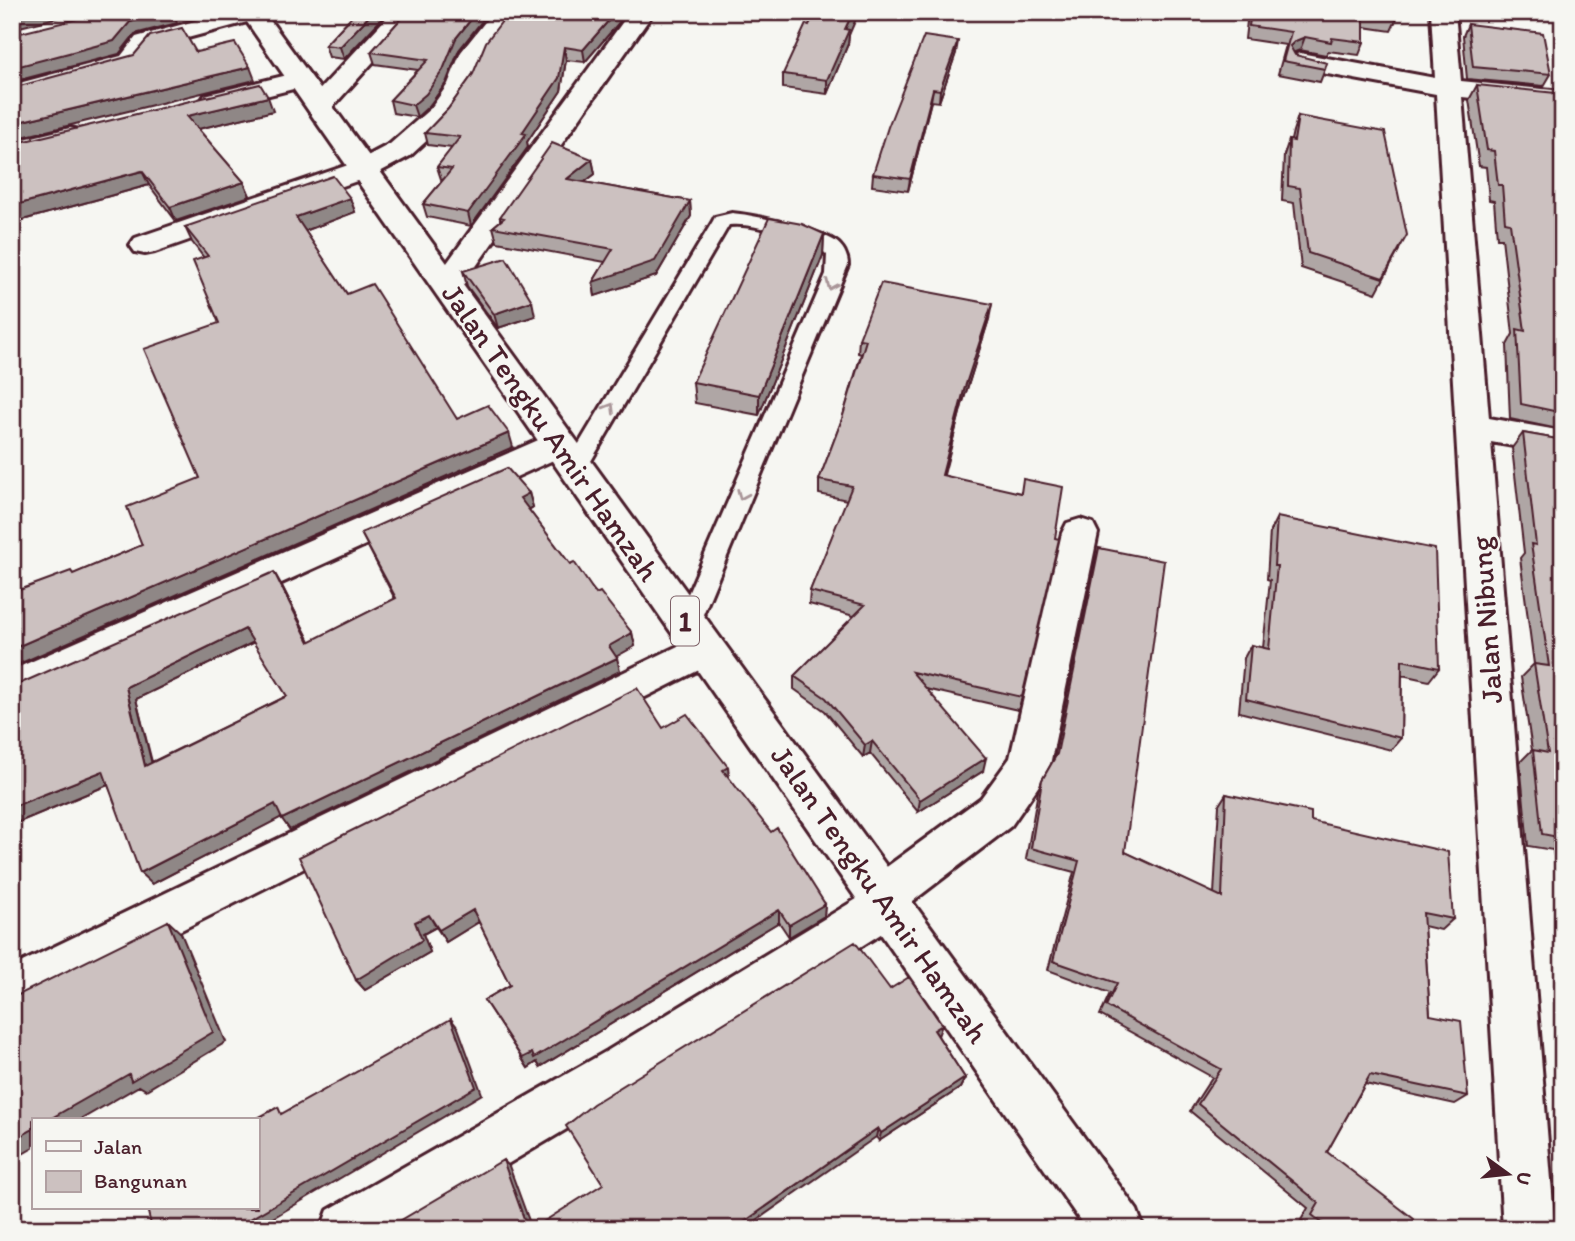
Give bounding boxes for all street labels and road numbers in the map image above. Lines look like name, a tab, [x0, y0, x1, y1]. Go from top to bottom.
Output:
street label: Jalan Tengku Amir Hamzah	[434, 276, 668, 588]
street label: Jalan Nibung	[1462, 534, 1510, 705]
road number: 1	[671, 596, 699, 646]
street label: Jalan Tengku Amir Hamzah	[763, 738, 997, 1050]

